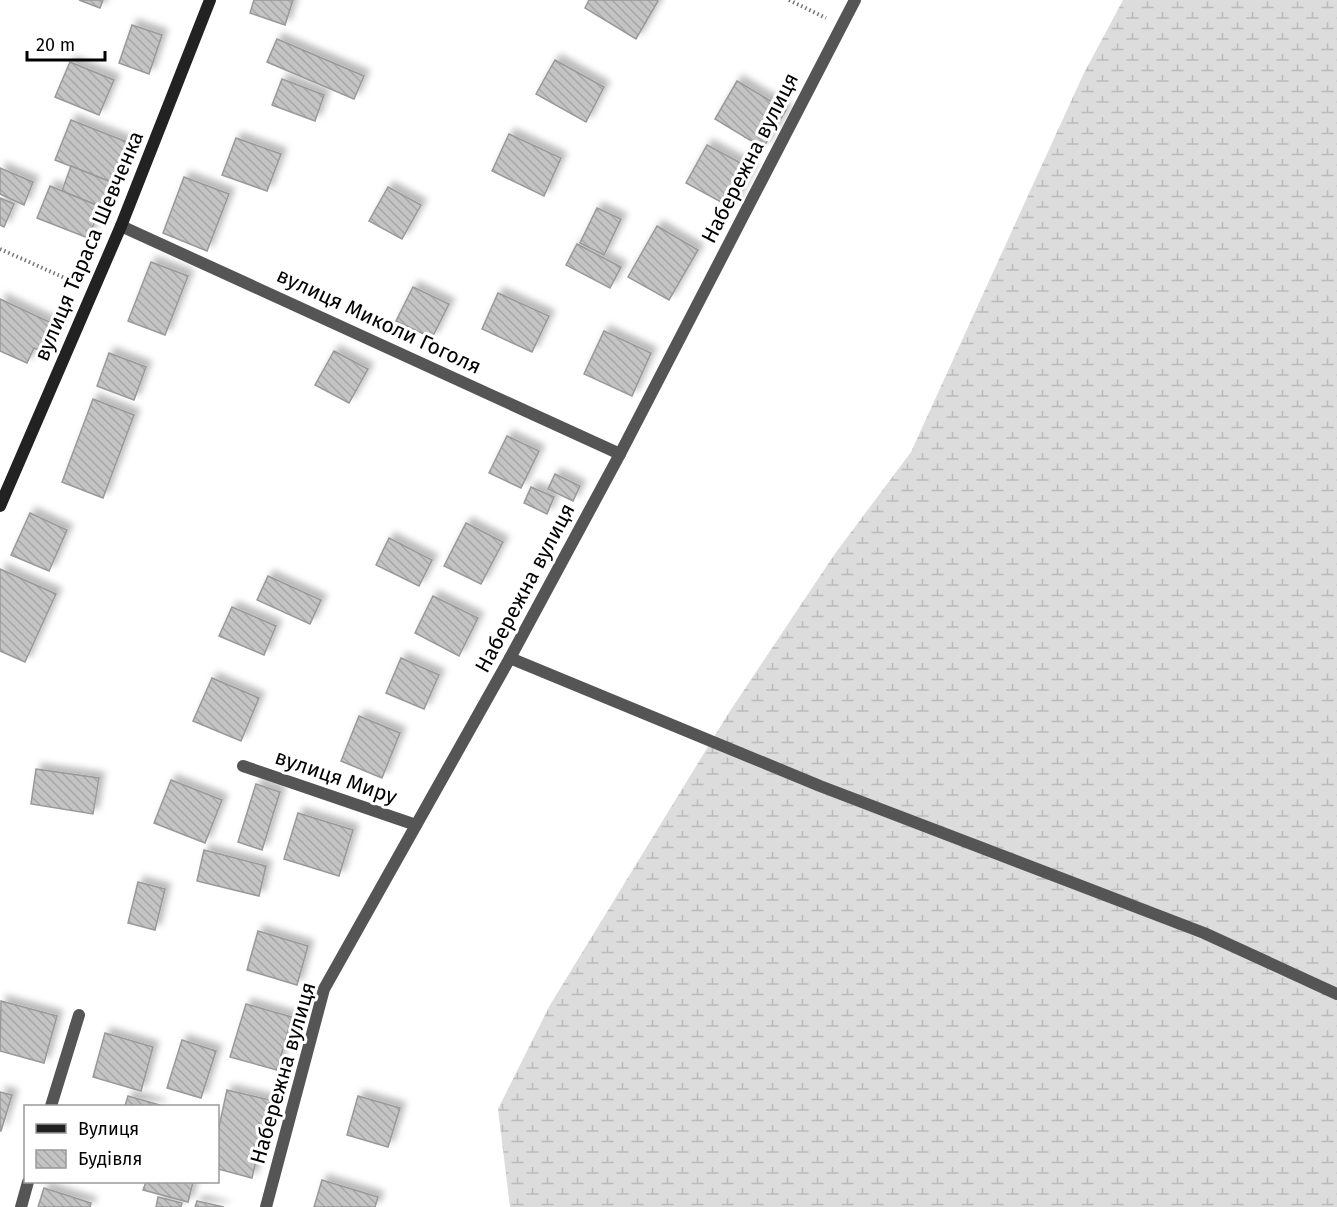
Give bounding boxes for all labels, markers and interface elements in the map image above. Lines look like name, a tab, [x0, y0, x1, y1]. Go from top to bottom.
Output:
scale bar	[27, 24, 105, 62]
text: 20 m	[36, 34, 75, 56]
street label: Набережна вулиця	[696, 68, 804, 248]
street label: вулиця Тараса Шевченка	[29, 127, 149, 365]
street label: вулиця Миколи Гоголя	[273, 262, 485, 380]
street label: Набережна вулиця	[469, 499, 581, 677]
street label: вулиця Миру	[272, 744, 401, 810]
street label: Набережна вулиця	[245, 979, 321, 1167]
legend	[24, 1105, 219, 1183]
text: Вулиця	[78, 1118, 139, 1140]
text: Будівля	[78, 1148, 142, 1170]

